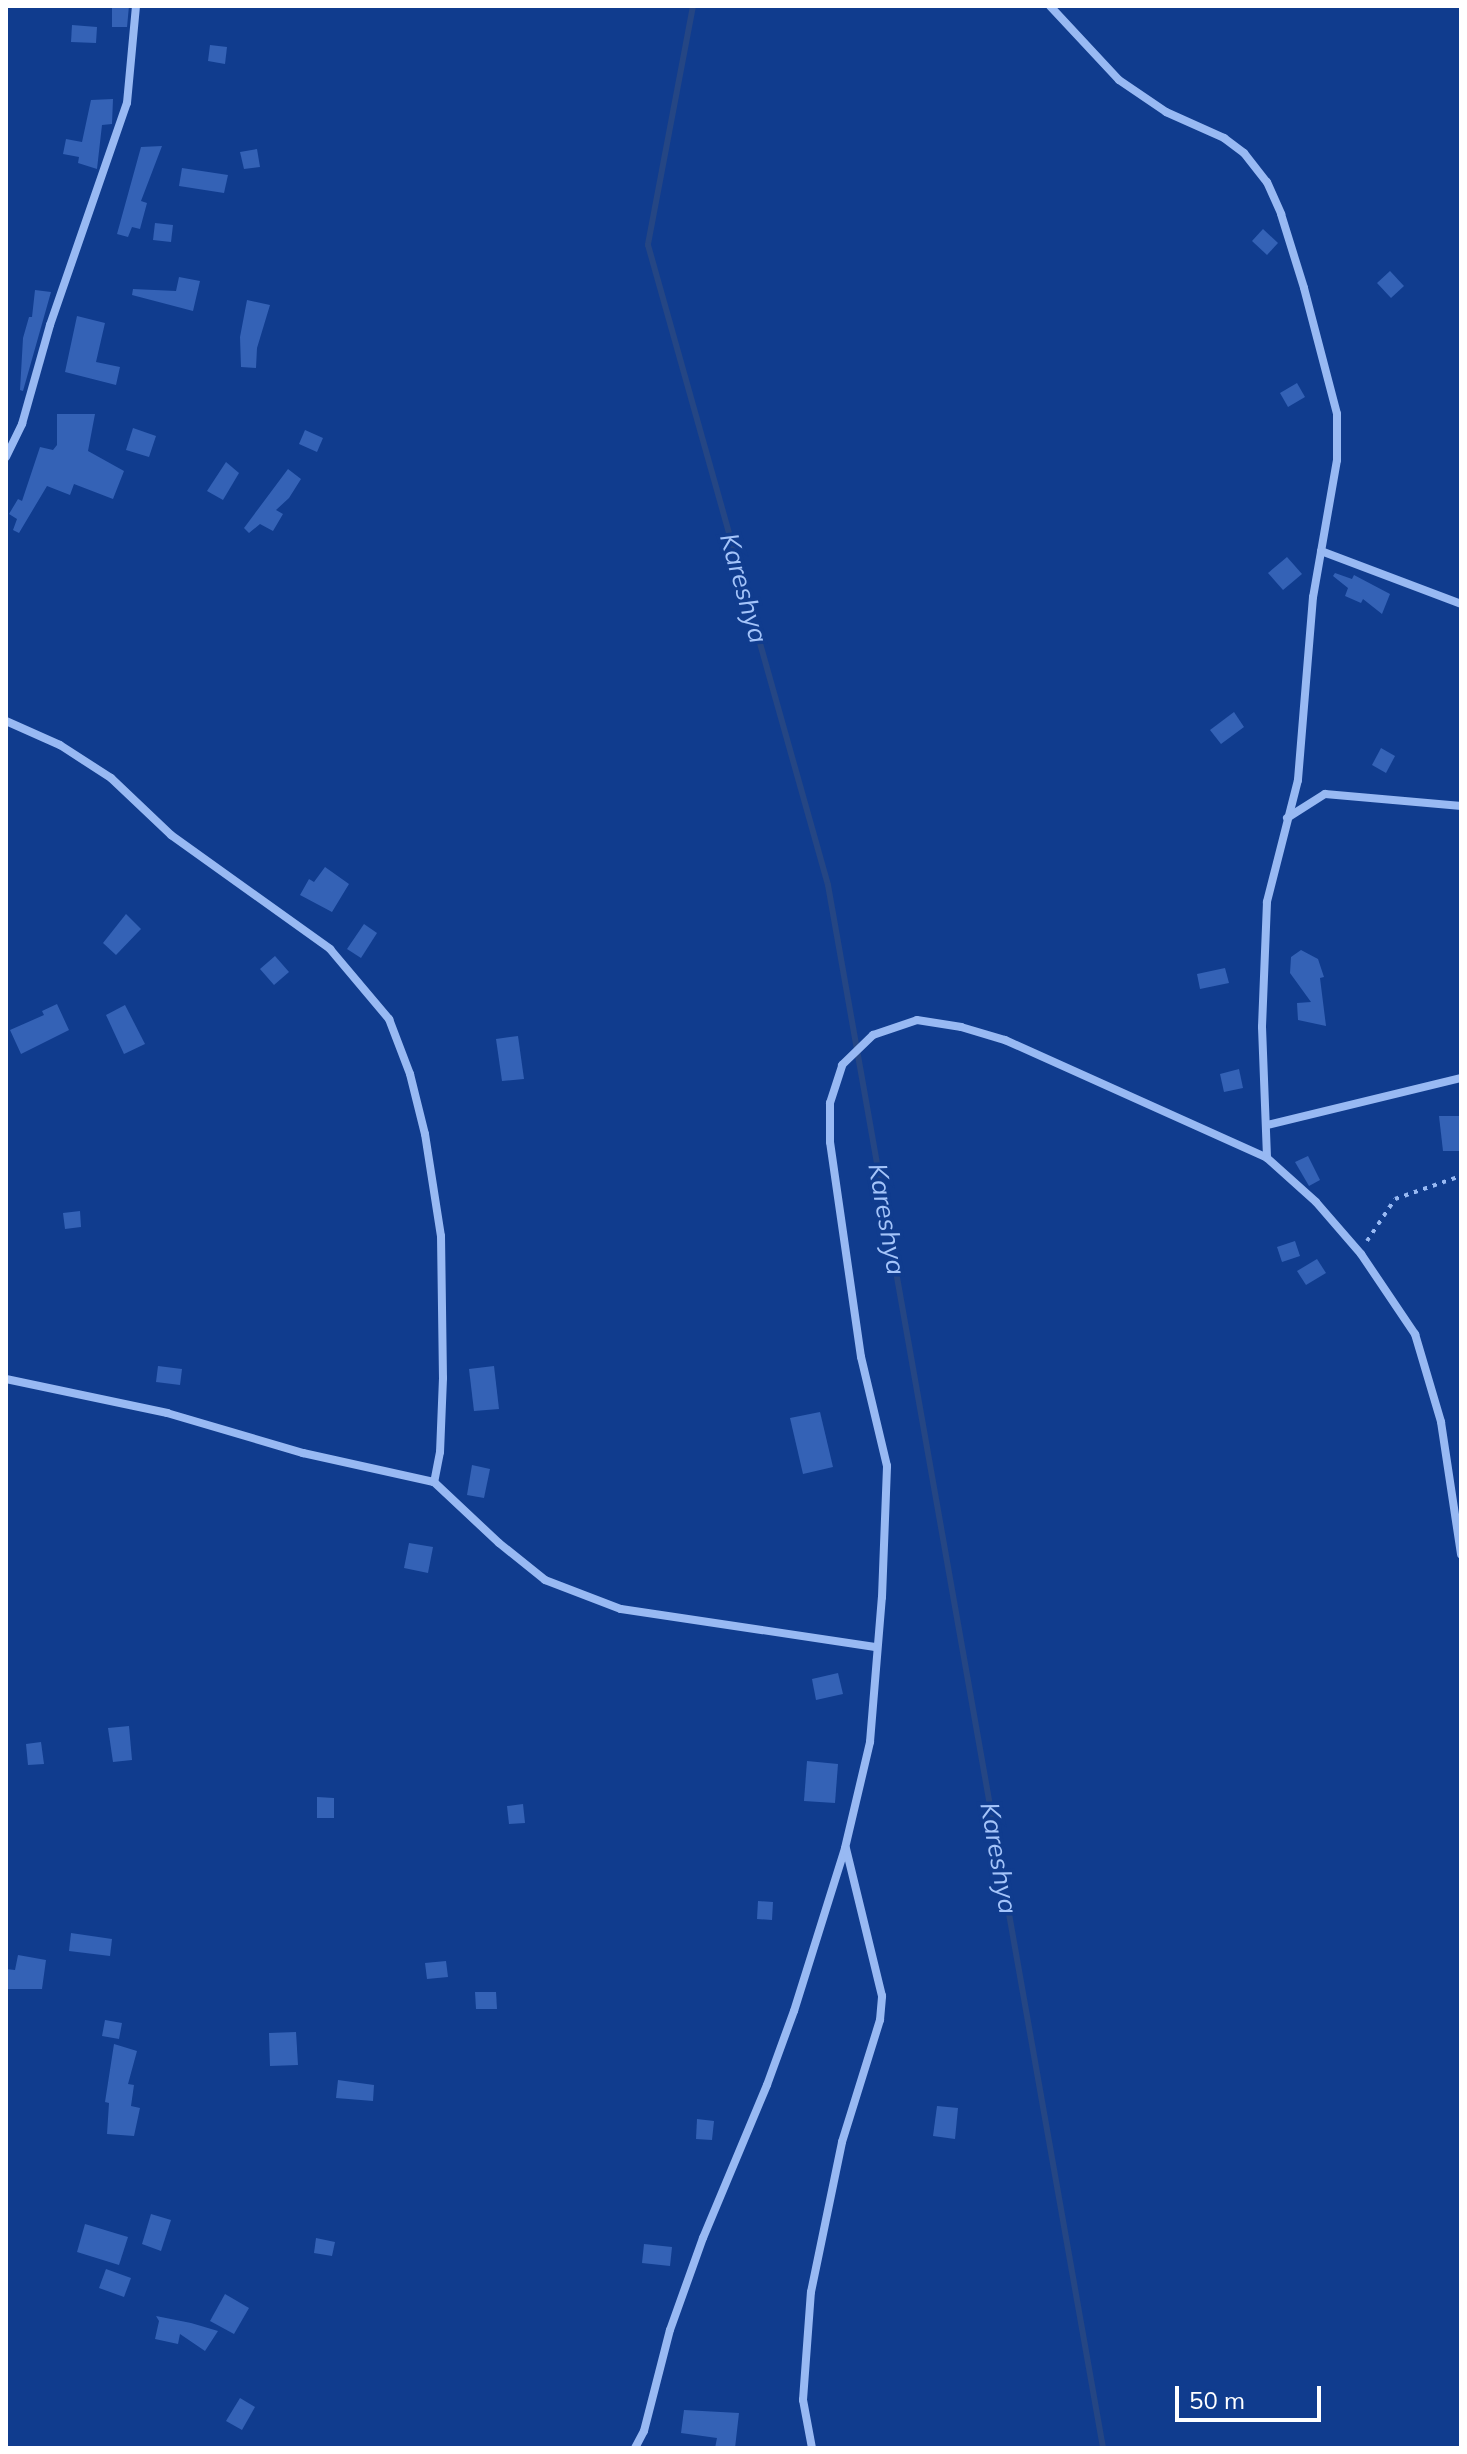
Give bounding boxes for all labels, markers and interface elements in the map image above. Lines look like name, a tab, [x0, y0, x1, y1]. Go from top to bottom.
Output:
water label: Kareshya	[713, 530, 775, 646]
water label: Kareshya	[862, 1161, 912, 1277]
water label: Kareshya	[974, 1800, 1024, 1916]
scale bar	[1179, 2370, 1325, 2420]
text: 50 m	[1189, 2385, 1245, 2415]

